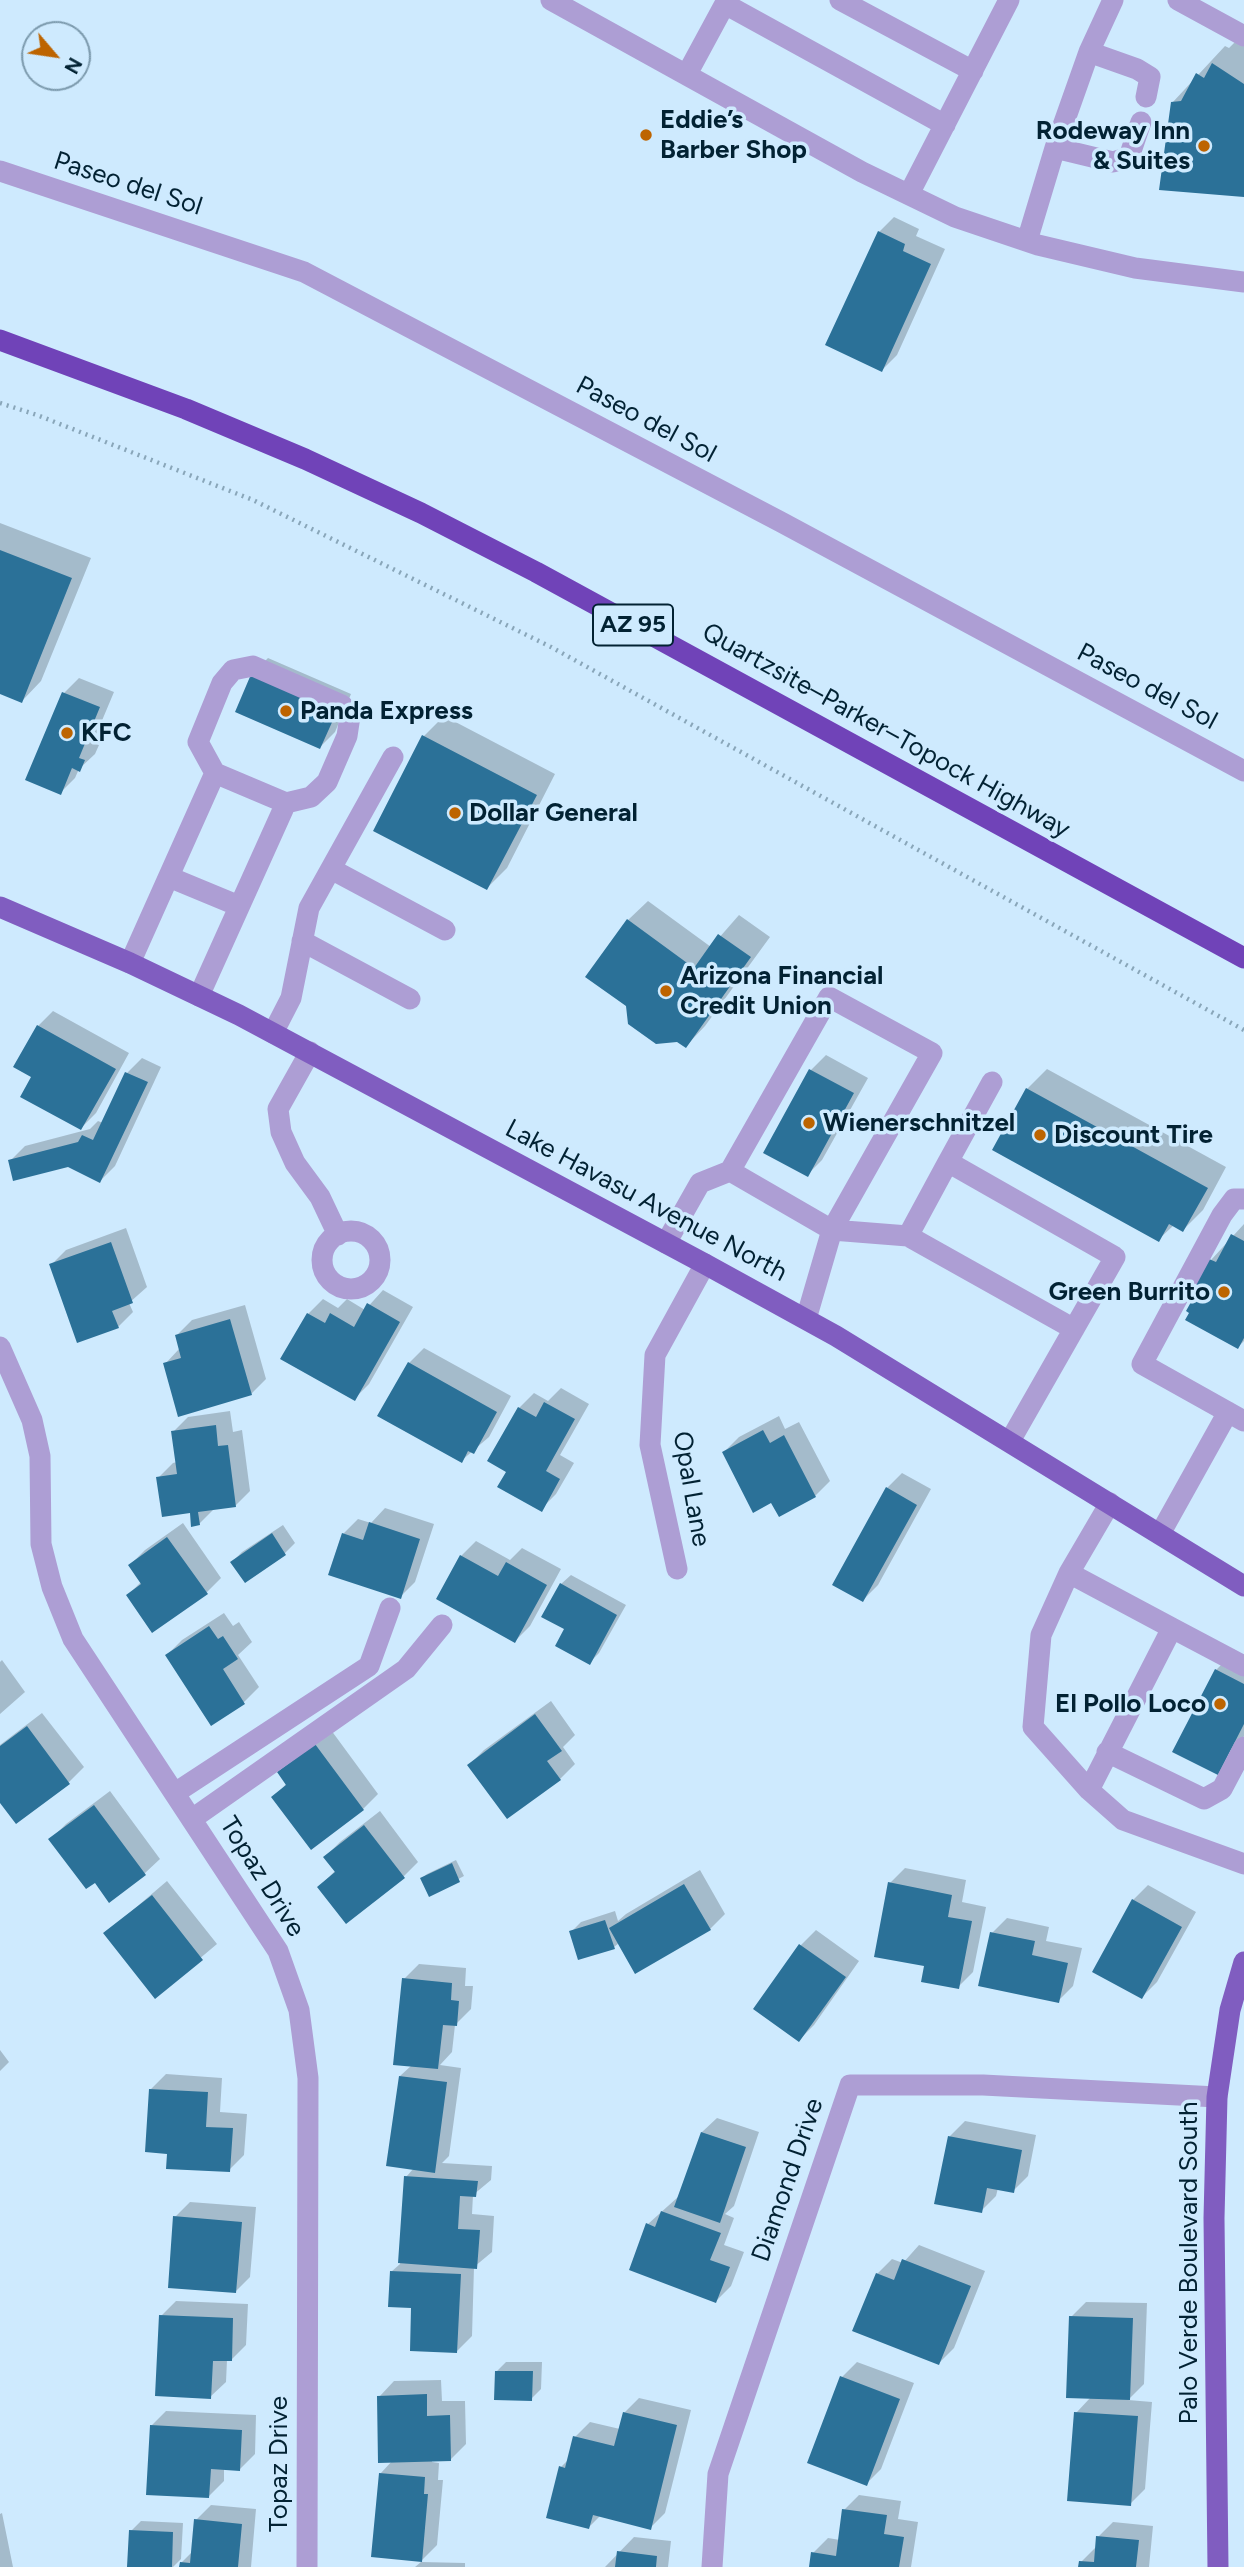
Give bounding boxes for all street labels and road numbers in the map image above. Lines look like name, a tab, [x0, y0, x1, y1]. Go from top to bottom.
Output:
street label: Paseo del Sol	[50, 145, 206, 223]
street label: Paseo del Sol	[571, 370, 721, 470]
road number: AZ 95	[593, 604, 673, 646]
street label: Quartzsite–Parker–Topock Highway	[697, 617, 1075, 845]
street label: Paseo del Sol	[1072, 637, 1222, 737]
street label: Lake Havasu Avenue North	[500, 1113, 792, 1289]
street label: Opal Lane	[666, 1429, 716, 1549]
street label: Topaz Drive	[213, 1811, 311, 1943]
street label: Diamond Drive	[745, 2094, 831, 2266]
street label: Palo Verde Boulevard South	[1173, 2102, 1205, 2424]
street label: Topaz Drive	[263, 2396, 295, 2532]

